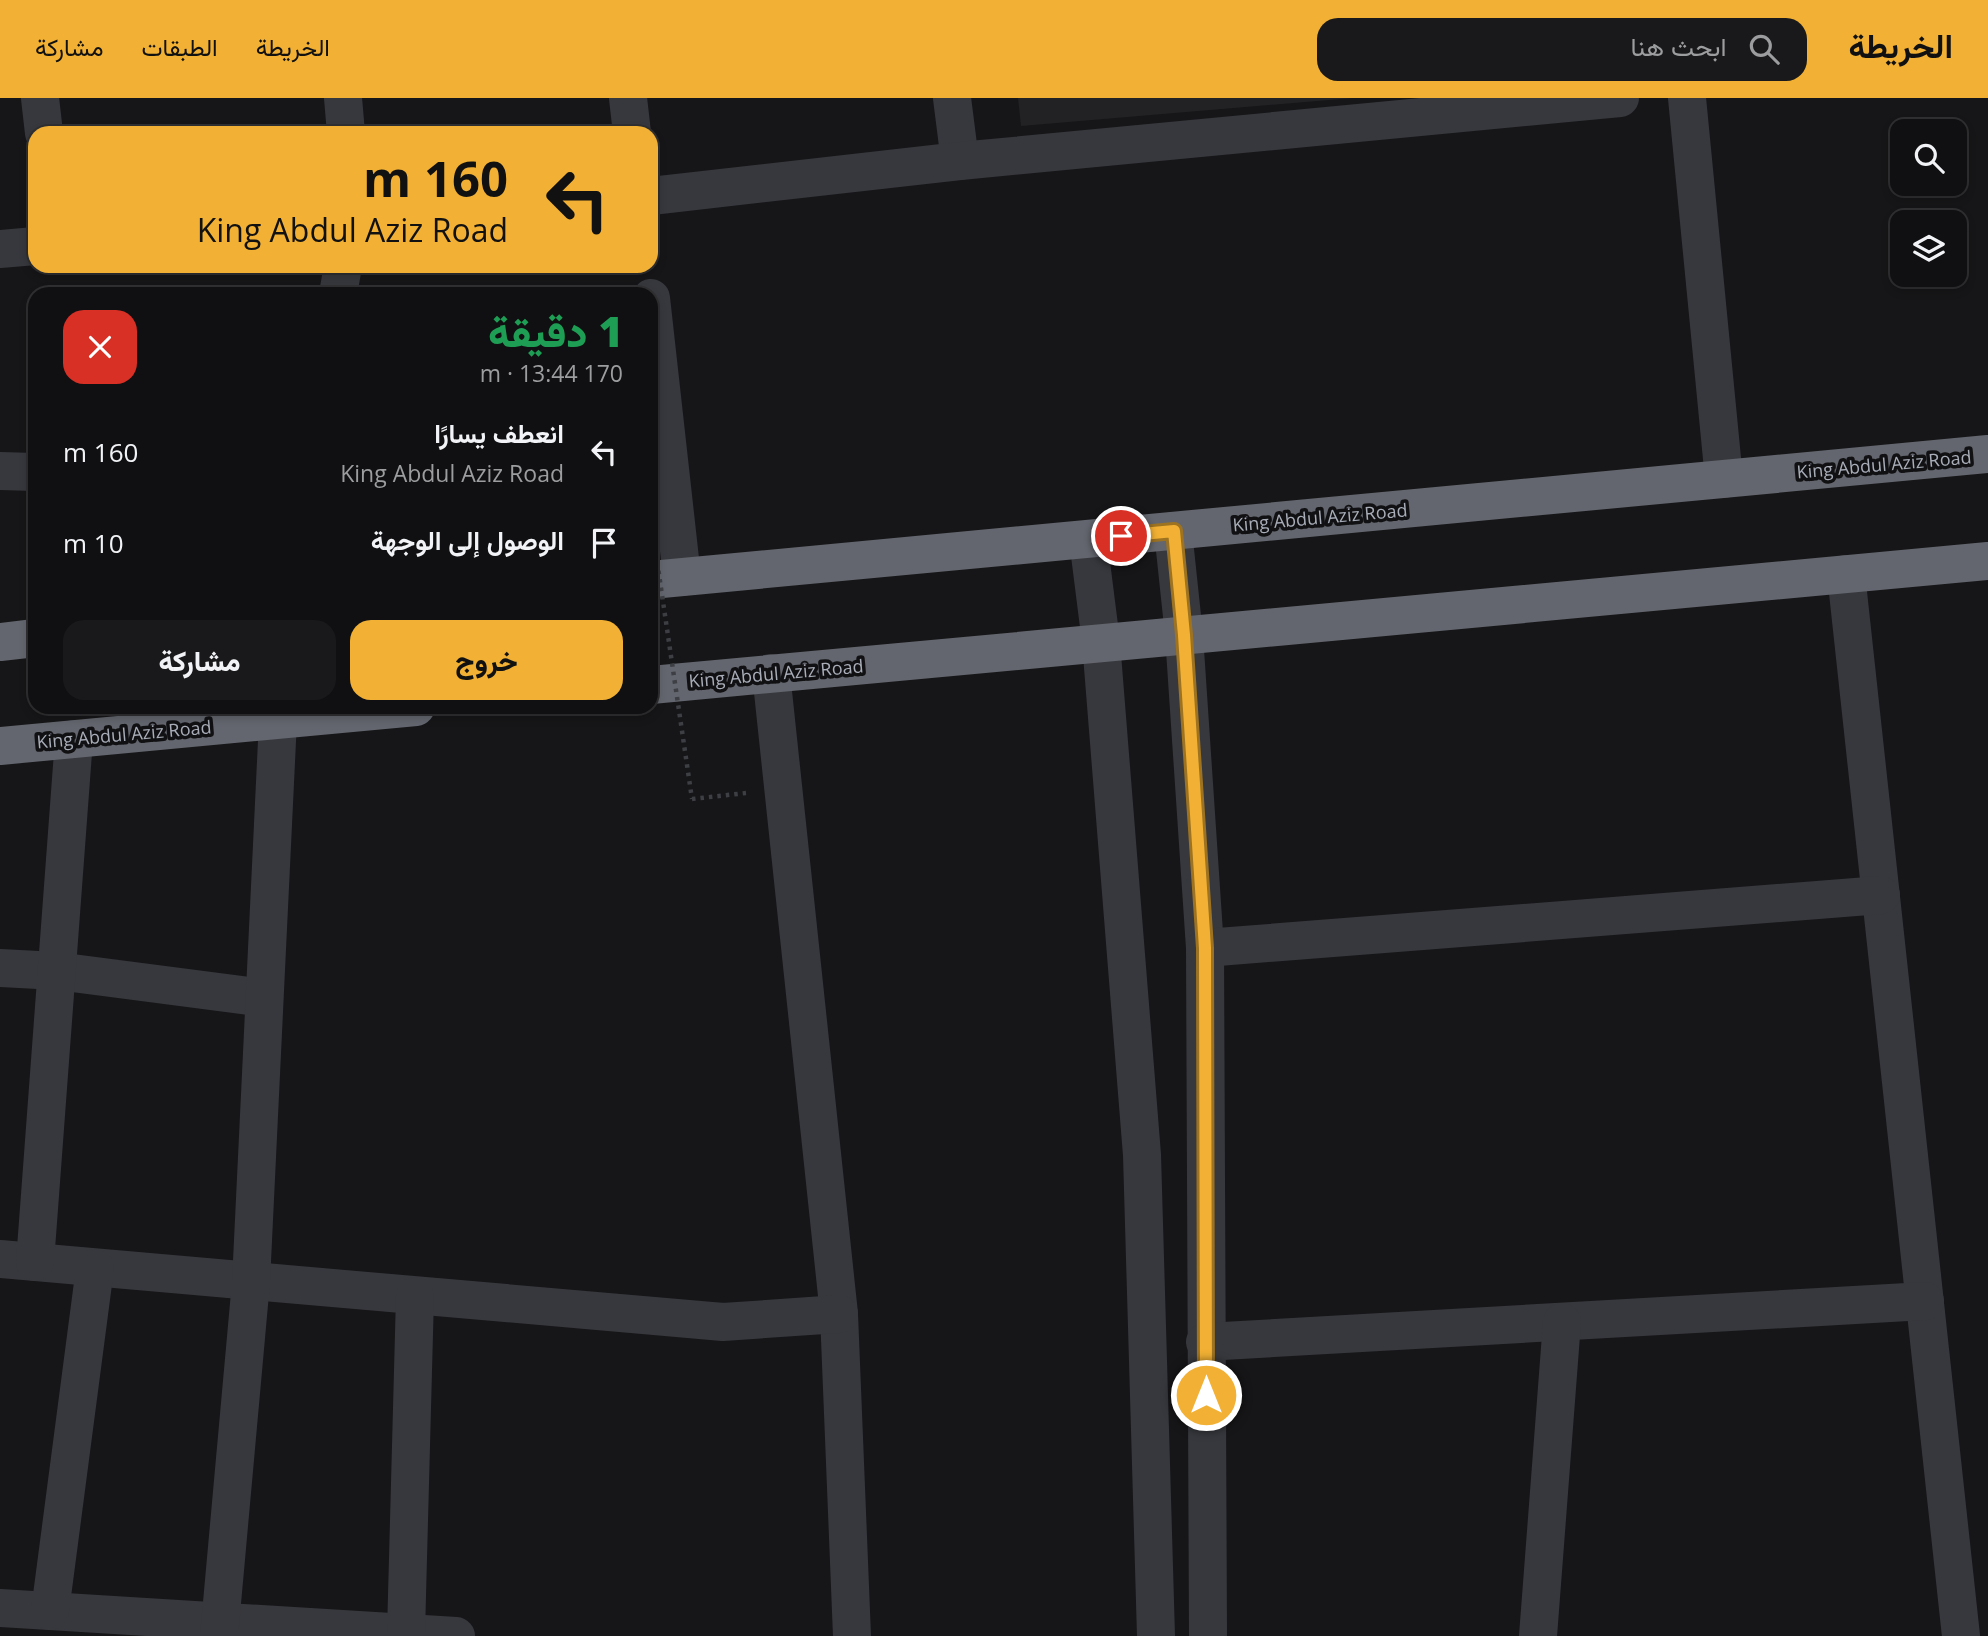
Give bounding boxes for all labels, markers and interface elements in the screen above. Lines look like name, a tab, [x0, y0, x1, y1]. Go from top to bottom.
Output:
search box	[1317, 18, 1807, 81]
text: الخريطة	[1849, 23, 1953, 68]
text: ابحث هنا	[1631, 28, 1727, 64]
text: مشاركة	[35, 30, 103, 63]
text: الطبقات	[141, 30, 218, 63]
text: الخريطة	[256, 30, 330, 63]
icon: search	[1745, 30, 1783, 68]
map controls	[1890, 119, 1967, 287]
button: search	[1890, 119, 1967, 196]
text: 160 m	[363, 145, 508, 211]
icon: left	[532, 154, 623, 245]
text: King Abdul Aziz Road	[197, 208, 508, 251]
button: layers	[1890, 210, 1967, 287]
text: 1 دقيقة	[488, 302, 623, 359]
button: close	[63, 310, 137, 384]
text: 170 m · 13:44	[480, 357, 623, 389]
text: انعطف يسارًا	[434, 415, 564, 451]
icon: left	[585, 433, 623, 471]
text: 160 m	[63, 434, 138, 470]
street label: King Abdul Aziz Road	[1796, 444, 1972, 484]
text: King Abdul Aziz Road	[340, 457, 564, 489]
street label: King Abdul Aziz Road	[1232, 497, 1408, 537]
pin	[1091, 506, 1151, 566]
icon: arrive	[1102, 517, 1140, 555]
text: الوصول إلى الوجهة	[371, 522, 564, 558]
icon: arrive	[585, 524, 623, 562]
text: 10 m	[63, 525, 124, 561]
button: مشاركة	[63, 620, 336, 700]
button: خروج	[350, 620, 623, 700]
street label: King Abdul Aziz Road	[688, 653, 864, 693]
street label: King Abdul Aziz Road	[36, 714, 212, 754]
position arrow	[1169, 1358, 1243, 1432]

